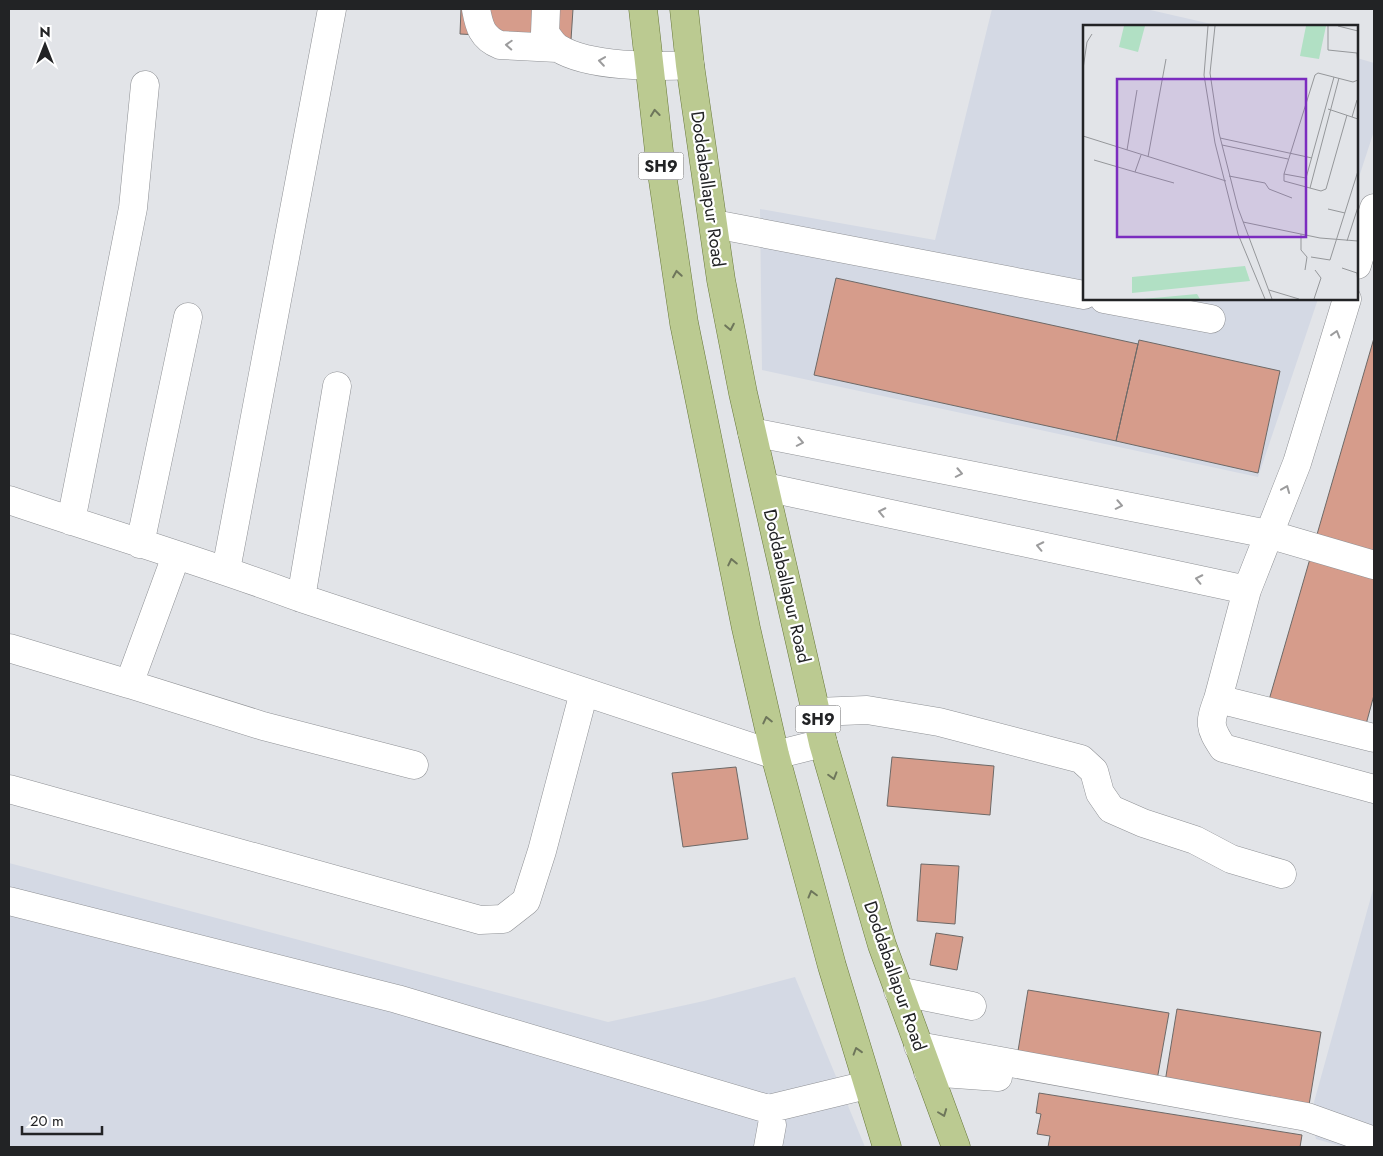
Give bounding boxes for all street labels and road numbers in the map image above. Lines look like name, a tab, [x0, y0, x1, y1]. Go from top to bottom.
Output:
street label: Doddaballapur Road	[684, 109, 732, 269]
road number: SH9	[638, 153, 684, 180]
street label: Doddaballapur Road	[757, 506, 817, 666]
road number: SH9	[796, 706, 840, 732]
street label: Doddaballapur Road	[857, 897, 933, 1055]

